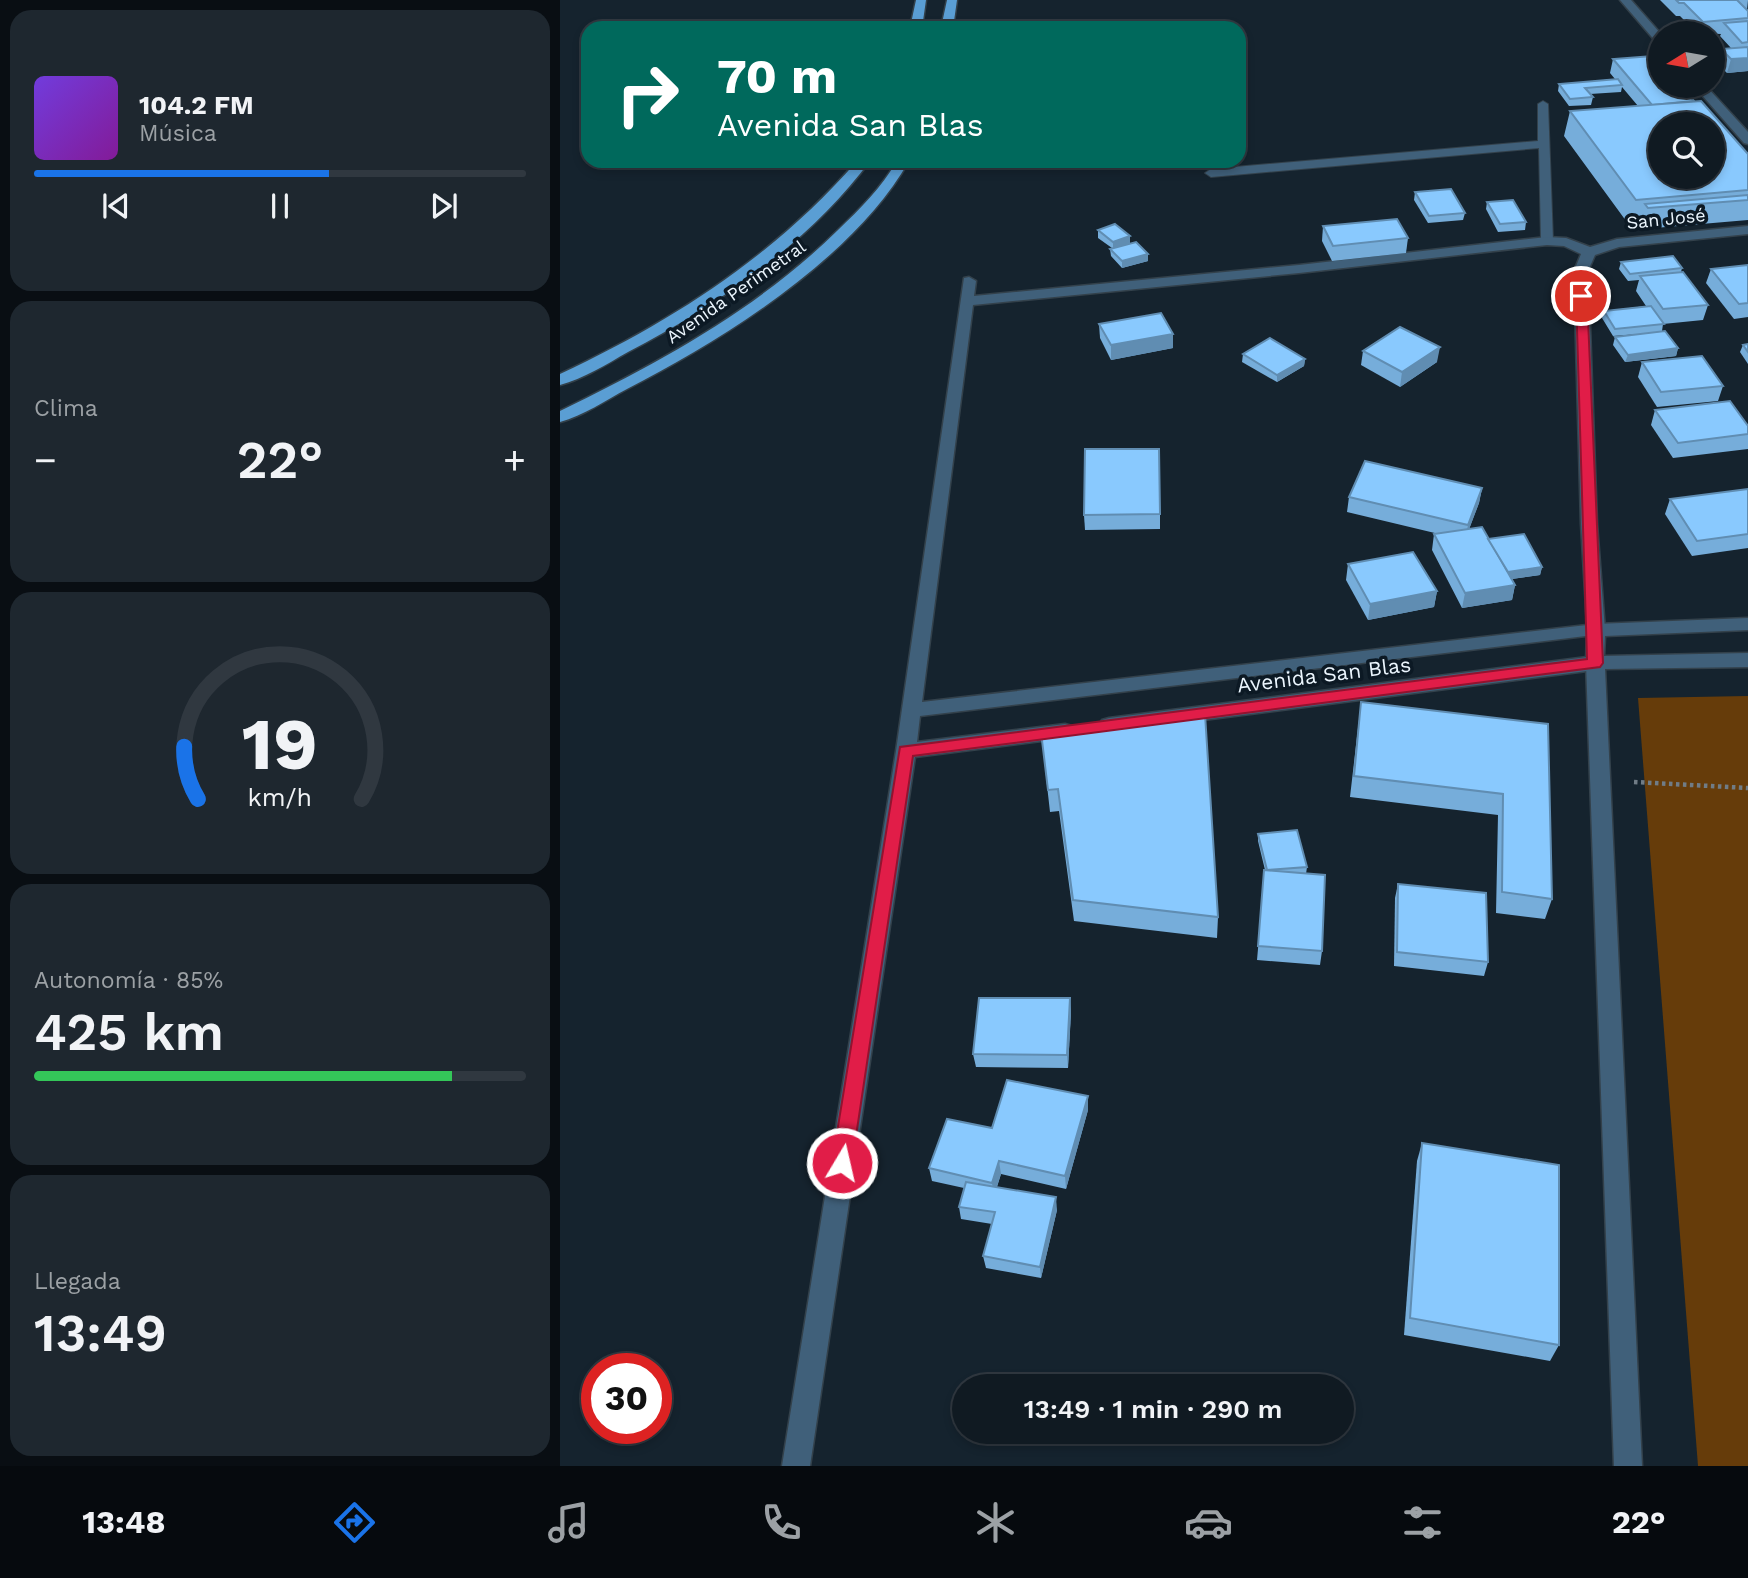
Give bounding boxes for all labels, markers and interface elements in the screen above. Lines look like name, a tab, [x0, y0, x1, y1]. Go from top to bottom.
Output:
north arrow	[1648, 21, 1726, 98]
map controls	[1648, 21, 1725, 189]
text: 70 m	[717, 47, 837, 105]
icon: right	[602, 49, 693, 140]
text: 104.2 FM	[139, 90, 254, 120]
text: Avenida San Blas	[717, 106, 984, 144]
button: search	[1648, 112, 1725, 189]
text: Música	[139, 120, 217, 147]
icon: previous	[97, 187, 135, 225]
icon: pause	[261, 187, 299, 225]
icon: next	[425, 187, 463, 225]
street label: San José	[1626, 204, 1706, 233]
street label: Avenida Perimetral	[662, 235, 810, 348]
pin	[1551, 266, 1611, 326]
icon: arrive	[1562, 277, 1600, 315]
text: Clima	[34, 395, 98, 422]
text: 22°	[237, 430, 323, 491]
text: −	[34, 438, 57, 482]
text: +	[503, 438, 526, 482]
street label: Avenida San Blas	[1236, 651, 1412, 698]
text: 19	[242, 701, 318, 787]
text: km/h	[248, 783, 312, 812]
text: Autonomía · 85%	[34, 967, 223, 994]
text: 425 km	[34, 1002, 224, 1063]
position arrow	[805, 1126, 879, 1200]
text: Llegada	[34, 1268, 121, 1295]
text: 13:49	[34, 1303, 167, 1364]
speed limit sign: 30	[581, 1353, 672, 1444]
text: 13:49 · 1 min · 290 m	[1024, 1394, 1282, 1424]
icon: directions	[330, 1498, 379, 1547]
icon: music	[544, 1498, 593, 1547]
icon: phone	[757, 1498, 806, 1547]
icon: climate	[971, 1498, 1020, 1547]
icon: car	[1184, 1498, 1233, 1547]
icon: filters	[1398, 1498, 1447, 1547]
text: 13:48	[82, 1503, 165, 1541]
text: 22°	[1612, 1503, 1666, 1541]

